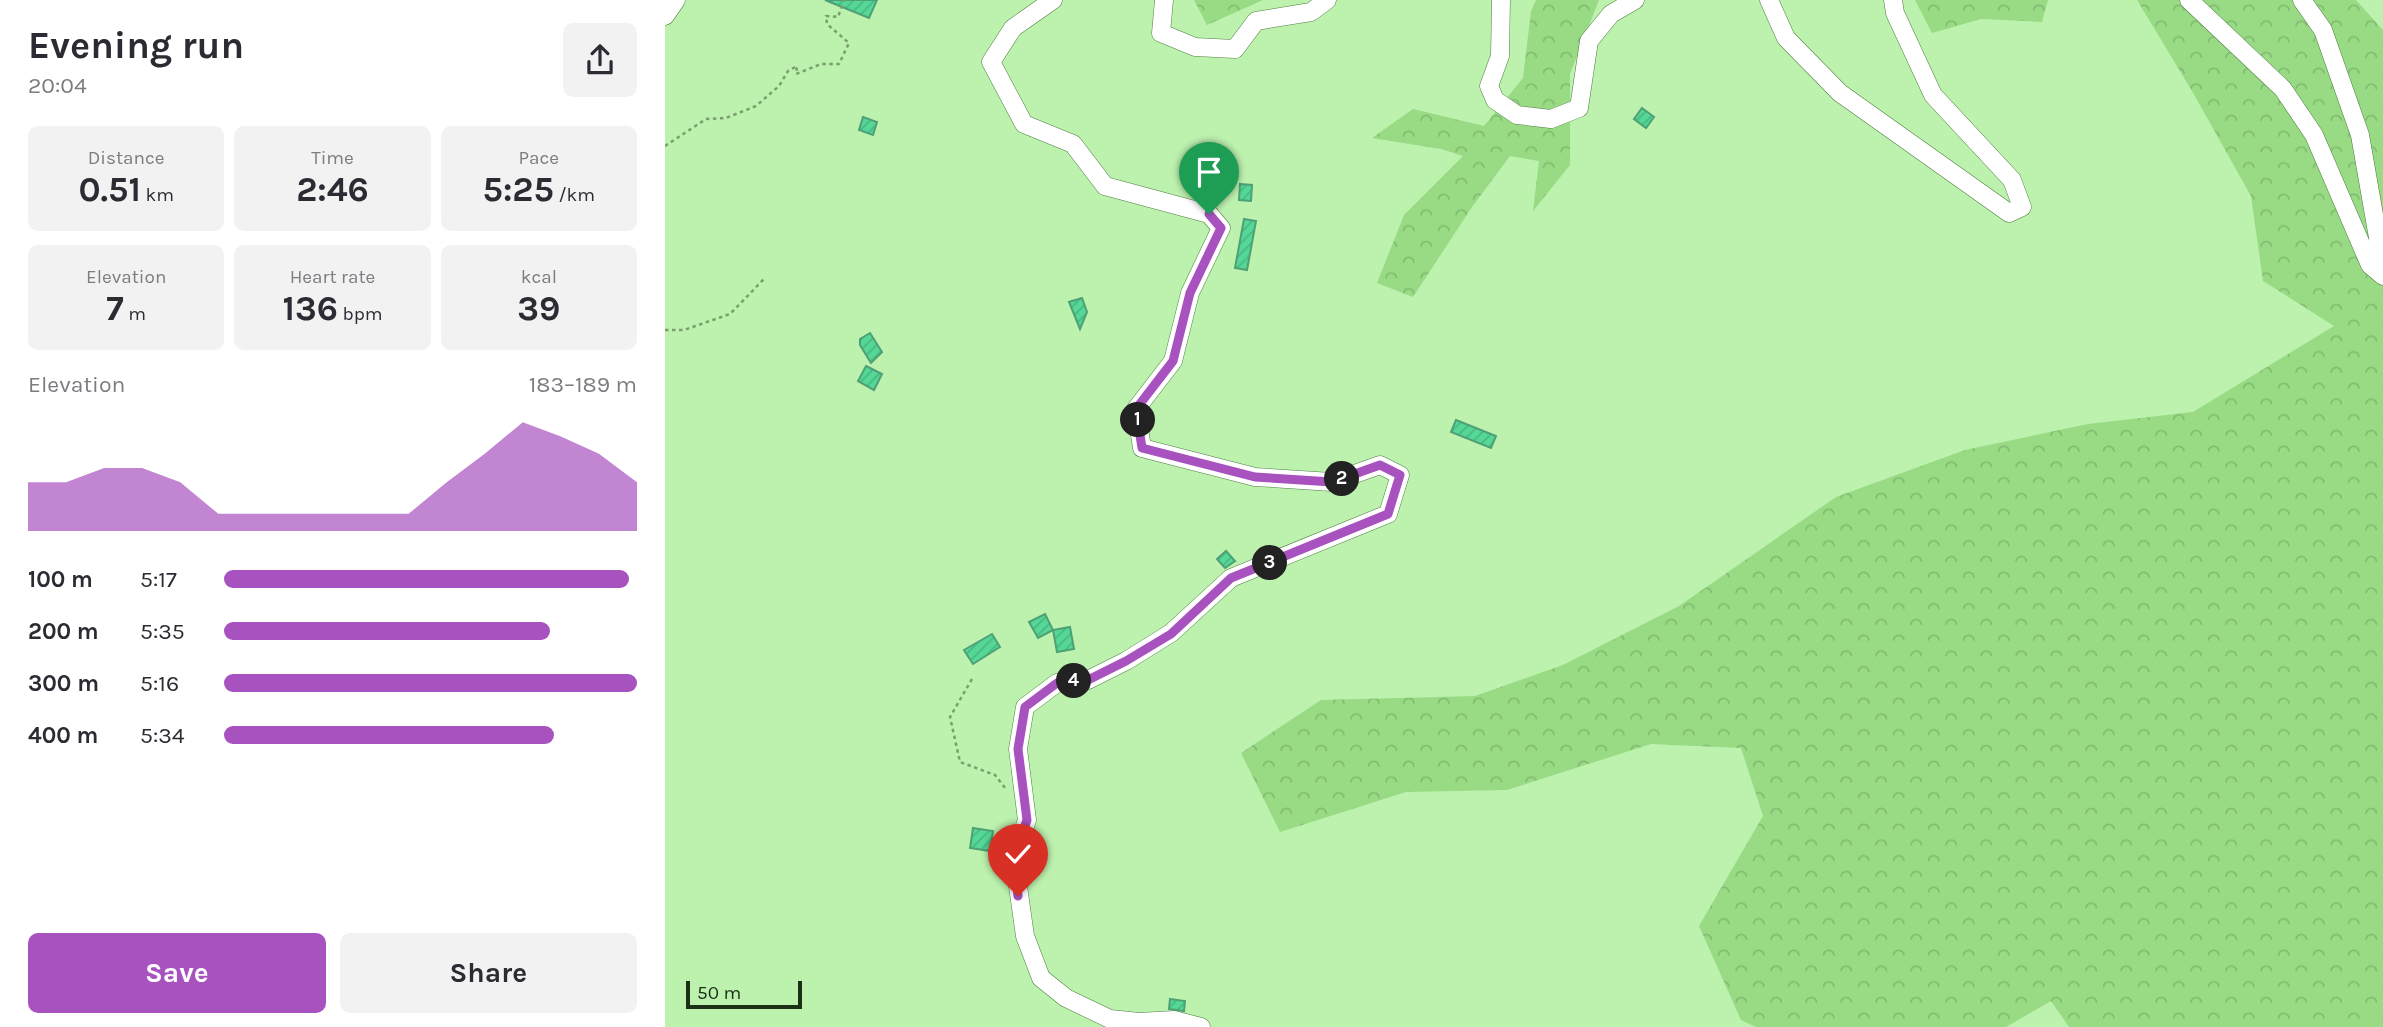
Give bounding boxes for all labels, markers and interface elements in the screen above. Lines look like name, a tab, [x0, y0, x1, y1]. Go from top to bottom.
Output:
text: Evening run	[28, 23, 244, 68]
button: share	[563, 23, 637, 97]
text: 20:04	[28, 72, 87, 99]
pin	[1179, 142, 1239, 214]
text: Distance	[88, 147, 165, 169]
text: Time	[311, 147, 354, 169]
text: Pace	[519, 147, 559, 169]
icon: arrive	[1190, 153, 1228, 191]
text: 0.51	[78, 169, 141, 210]
text: 2:46	[296, 169, 369, 210]
text: 5:25	[483, 169, 554, 210]
text: km	[141, 184, 174, 206]
text: /km	[554, 184, 595, 206]
text: Elevation	[86, 266, 166, 288]
text: Heart rate	[290, 266, 375, 288]
text: kcal	[521, 266, 557, 288]
text: 7	[106, 288, 124, 329]
text: 136	[282, 288, 338, 329]
text: 39	[517, 288, 560, 329]
text: m	[124, 303, 146, 325]
text: bpm	[338, 303, 383, 325]
text: Elevation	[28, 371, 125, 398]
text: 183–189 m	[529, 371, 637, 398]
pin: 1	[1121, 402, 1155, 438]
text: 1	[1134, 408, 1141, 430]
pin: 2	[1325, 462, 1359, 496]
text: 2	[1336, 467, 1347, 489]
pin: 3	[1253, 546, 1287, 580]
text: 3	[1264, 551, 1275, 573]
text: 100 m	[28, 566, 93, 593]
text: 5:17	[140, 566, 177, 593]
text: 200 m	[28, 618, 99, 645]
text: 5:35	[140, 618, 185, 645]
pin: 4	[1057, 664, 1091, 698]
text: 4	[1068, 669, 1079, 691]
text: 300 m	[28, 670, 99, 697]
text: 5:16	[140, 670, 179, 697]
text: 400 m	[28, 722, 98, 749]
text: 5:34	[140, 722, 185, 749]
pin	[988, 824, 1048, 896]
icon: check	[999, 835, 1037, 873]
button: Save	[28, 933, 326, 1013]
button: Share	[340, 933, 637, 1013]
scale bar	[686, 978, 801, 1010]
text: 50 m	[697, 982, 741, 1004]

